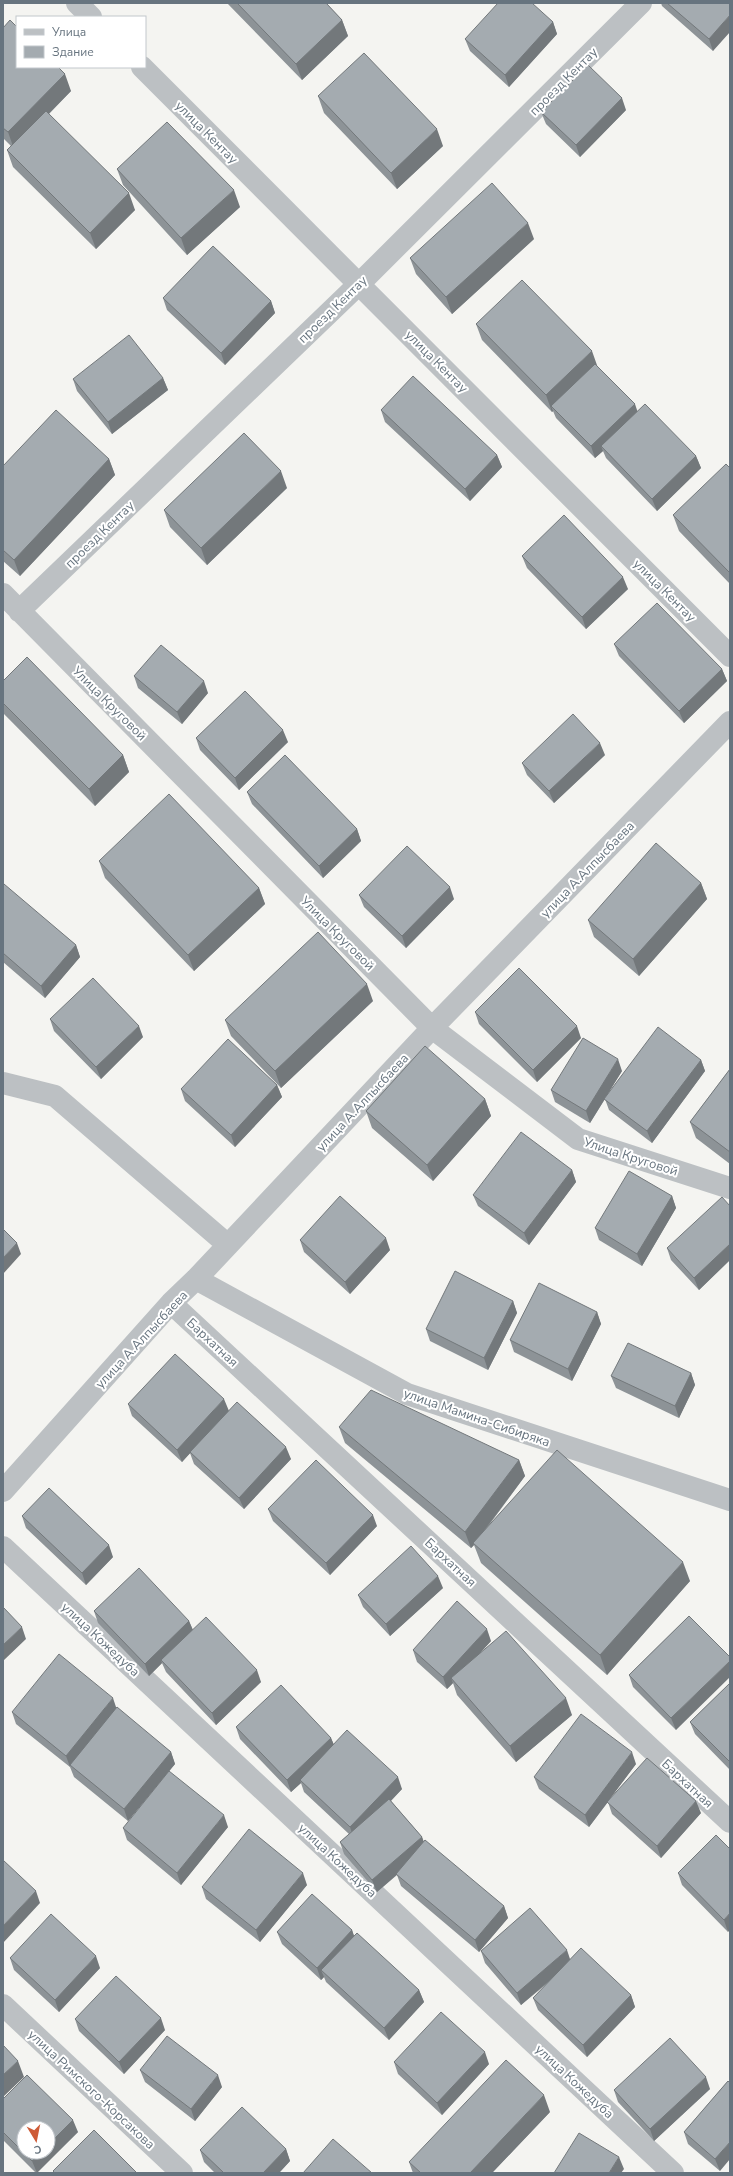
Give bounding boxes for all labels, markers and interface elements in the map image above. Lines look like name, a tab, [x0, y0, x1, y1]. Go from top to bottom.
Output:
legend	[16, 16, 146, 68]
text: Улица	[51, 24, 86, 40]
street label: проезд Кентау	[526, 43, 602, 120]
text: Здание	[52, 44, 94, 60]
street label: улица Кентау	[171, 97, 242, 168]
street label: проезд Кентау	[294, 272, 371, 347]
street label: улица Кентау	[401, 326, 472, 397]
street label: проезд Кентау	[61, 497, 138, 572]
street label: улица Кентау	[629, 555, 700, 626]
street label: Улица Круговой	[67, 662, 150, 745]
street label: улица А.Алпысбаева	[537, 817, 639, 922]
street label: Улица Круговой	[295, 892, 378, 975]
street label: улица А.Алпысбаева	[312, 1050, 413, 1156]
street label: Улица Круговой	[580, 1133, 680, 1181]
street label: улица А.Алпысбаева	[91, 1287, 192, 1393]
street label: Бархатная	[183, 1314, 242, 1371]
street label: улица Мамина-Сибиряка	[401, 1384, 552, 1452]
street label: Бархатная	[421, 1534, 480, 1591]
street label: улица Кожедуба	[57, 1599, 144, 1681]
street label: Бархатная	[658, 1755, 717, 1812]
street label: улица Кожедуба	[294, 1820, 381, 1902]
street label: улица Римского-Корсакова	[24, 2026, 159, 2154]
street label: улица Кожедуба	[531, 2041, 618, 2123]
north arrow	[16, 2120, 56, 2160]
text: С	[32, 2141, 43, 2157]

